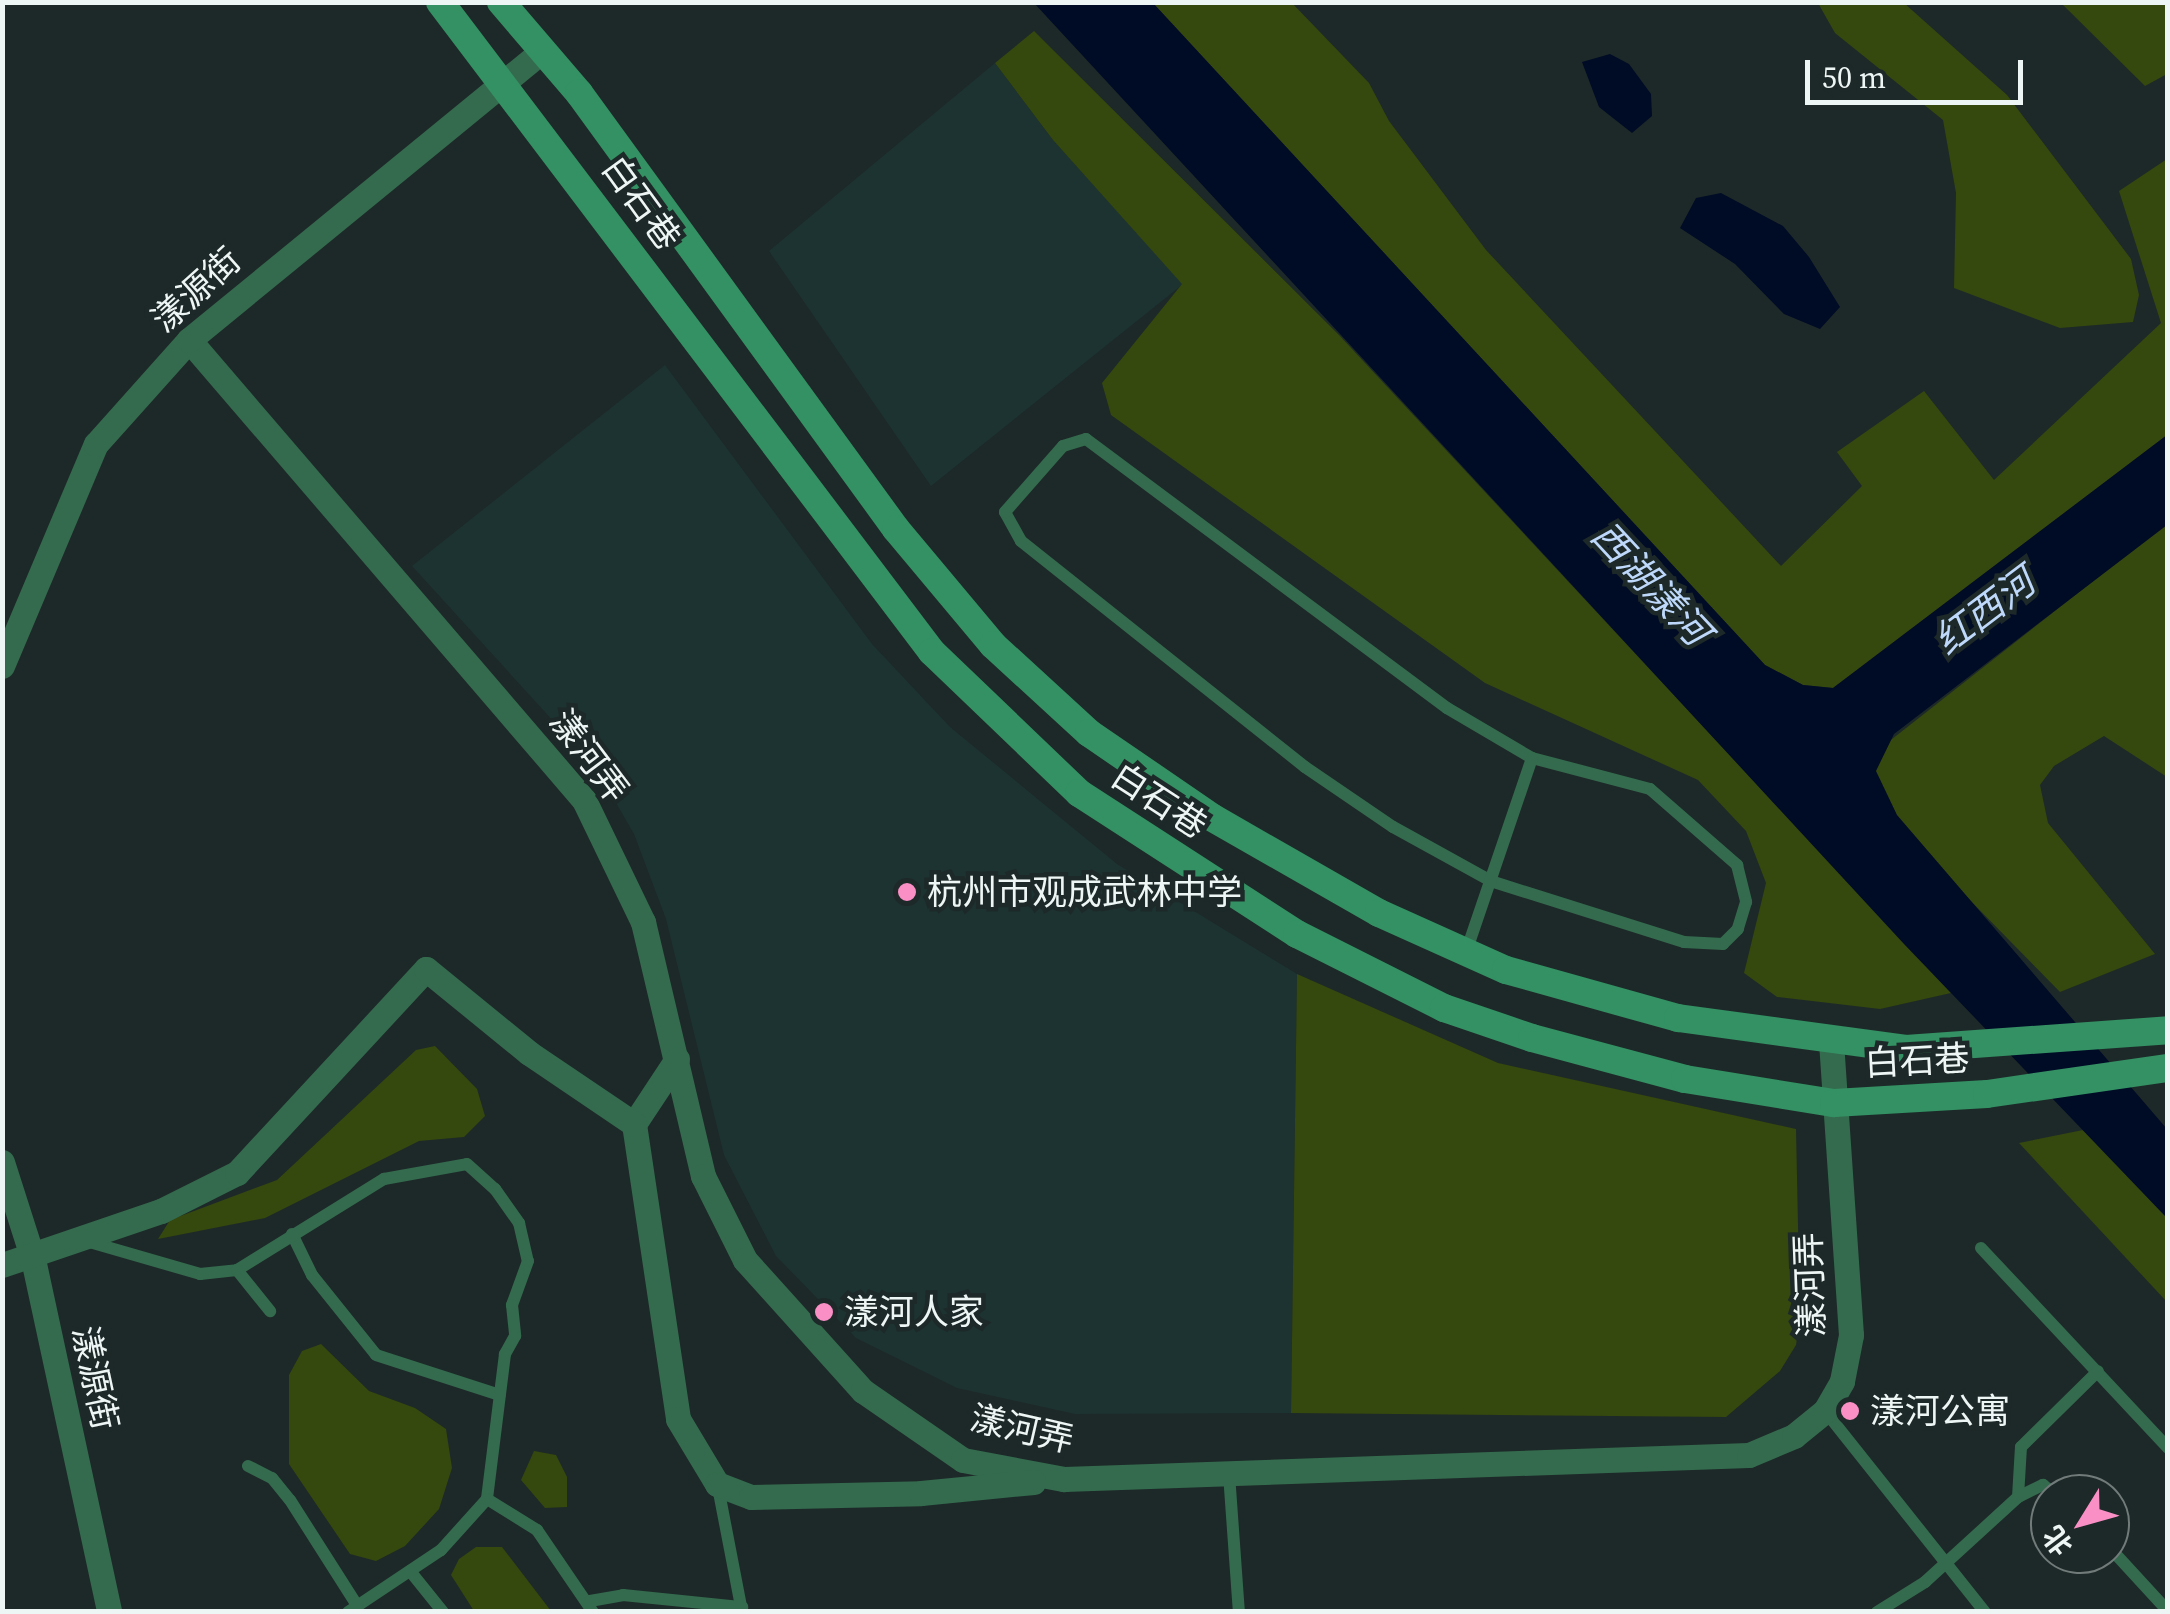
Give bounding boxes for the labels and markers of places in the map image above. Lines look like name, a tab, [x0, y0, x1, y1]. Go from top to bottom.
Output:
place label: 杭州市观成武林中学	[927, 871, 1242, 913]
marker: 杭州市观成武林中学	[896, 881, 918, 903]
place label: 漾河人家	[844, 1291, 984, 1333]
marker: 漾河人家	[813, 1301, 835, 1323]
place label: 漾河公寓	[1870, 1390, 2010, 1432]
marker: 漾河公寓	[1839, 1400, 1861, 1422]

